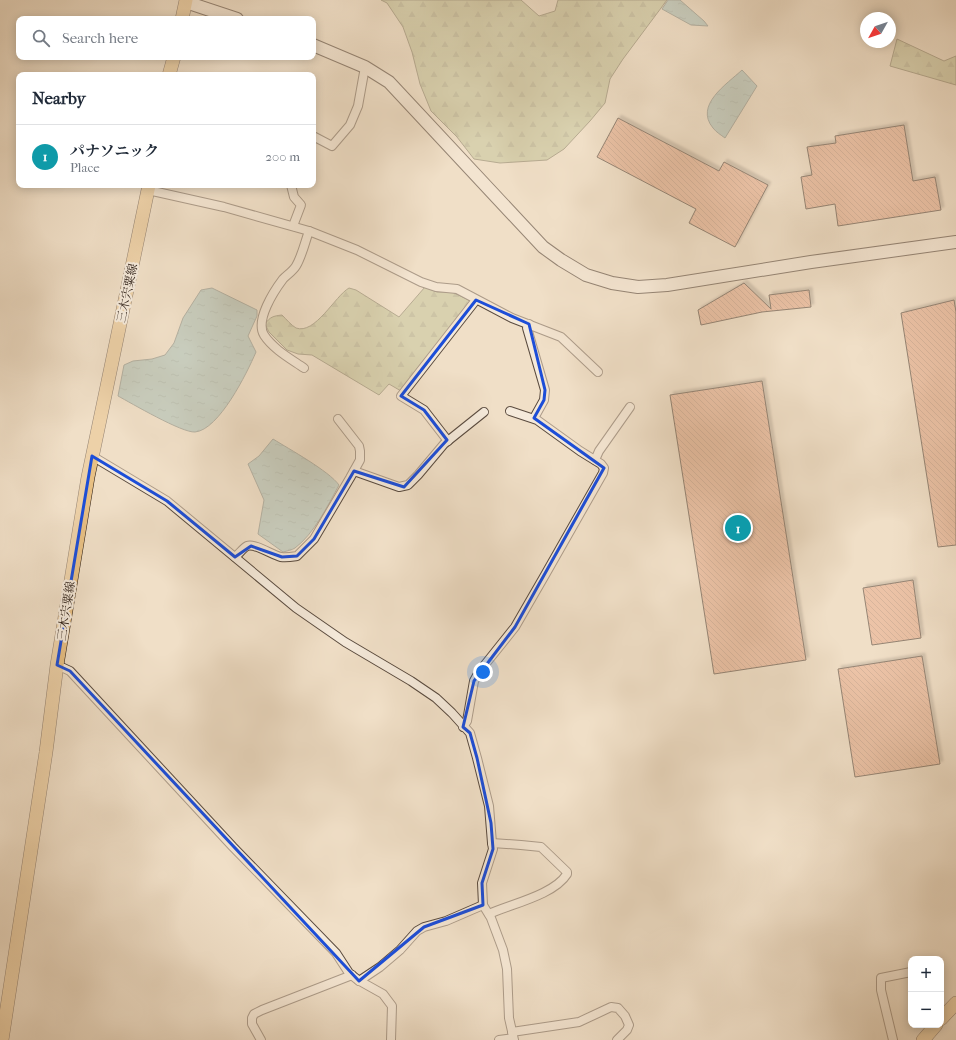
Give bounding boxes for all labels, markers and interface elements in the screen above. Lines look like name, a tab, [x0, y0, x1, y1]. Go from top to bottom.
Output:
north arrow	[860, 12, 896, 48]
search box	[16, 16, 316, 60]
icon: search	[30, 27, 52, 49]
text: Search here	[62, 29, 138, 47]
text: Nearby	[32, 88, 86, 108]
text: パナソニック	[70, 142, 159, 160]
text: 1	[43, 149, 47, 164]
text: 200 m	[265, 149, 300, 164]
text: Place	[70, 160, 100, 175]
street label: 三木宍粟線	[114, 262, 140, 324]
pin: 1	[725, 513, 751, 543]
street label: 三木宍粟線	[54, 580, 78, 642]
your location	[473, 662, 493, 682]
map controls	[908, 956, 944, 1028]
button: +	[908, 956, 944, 992]
button: −	[908, 992, 944, 1028]

